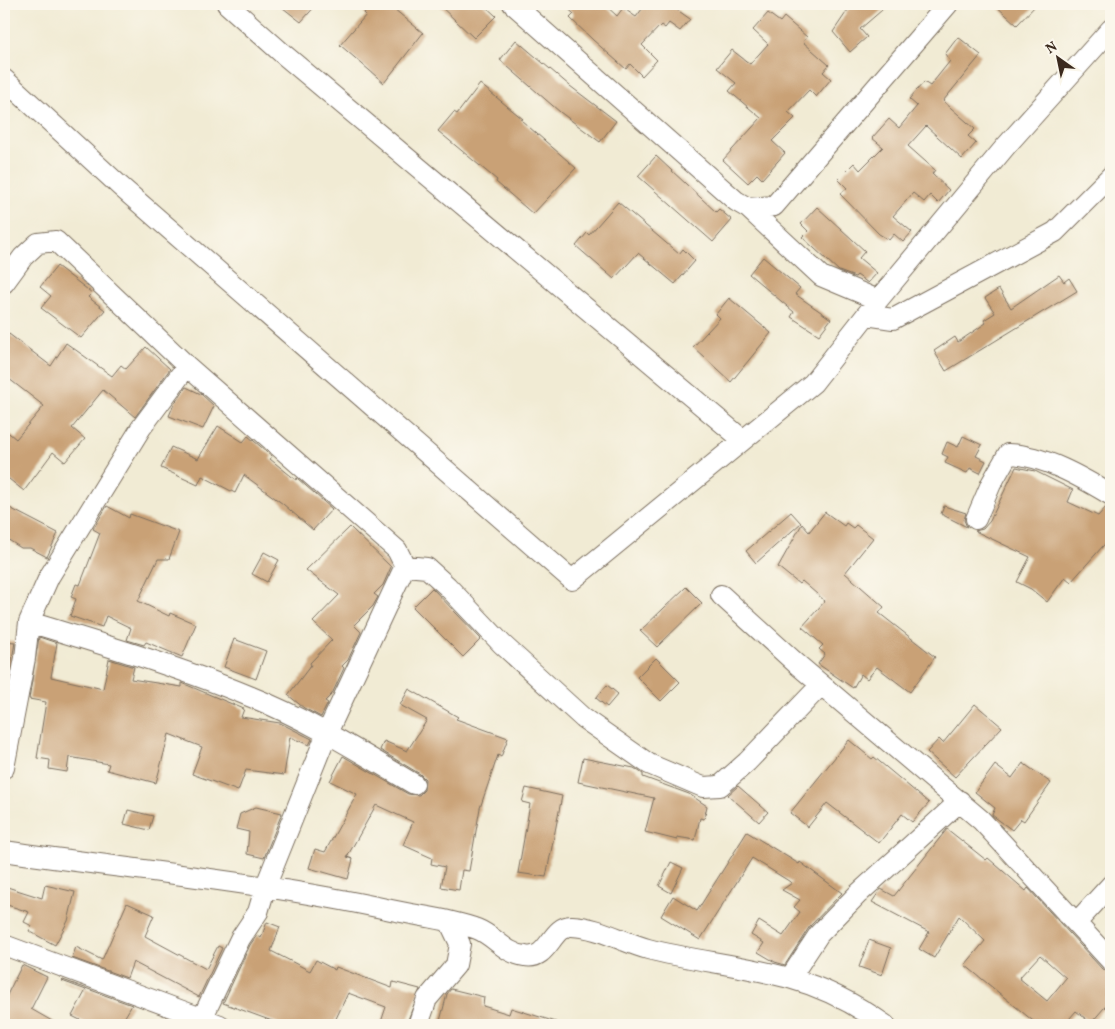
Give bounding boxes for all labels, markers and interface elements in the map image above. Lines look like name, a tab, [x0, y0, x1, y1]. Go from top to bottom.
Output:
north arrow	[1032, 32, 1082, 82]
text: N	[1042, 38, 1061, 59]

